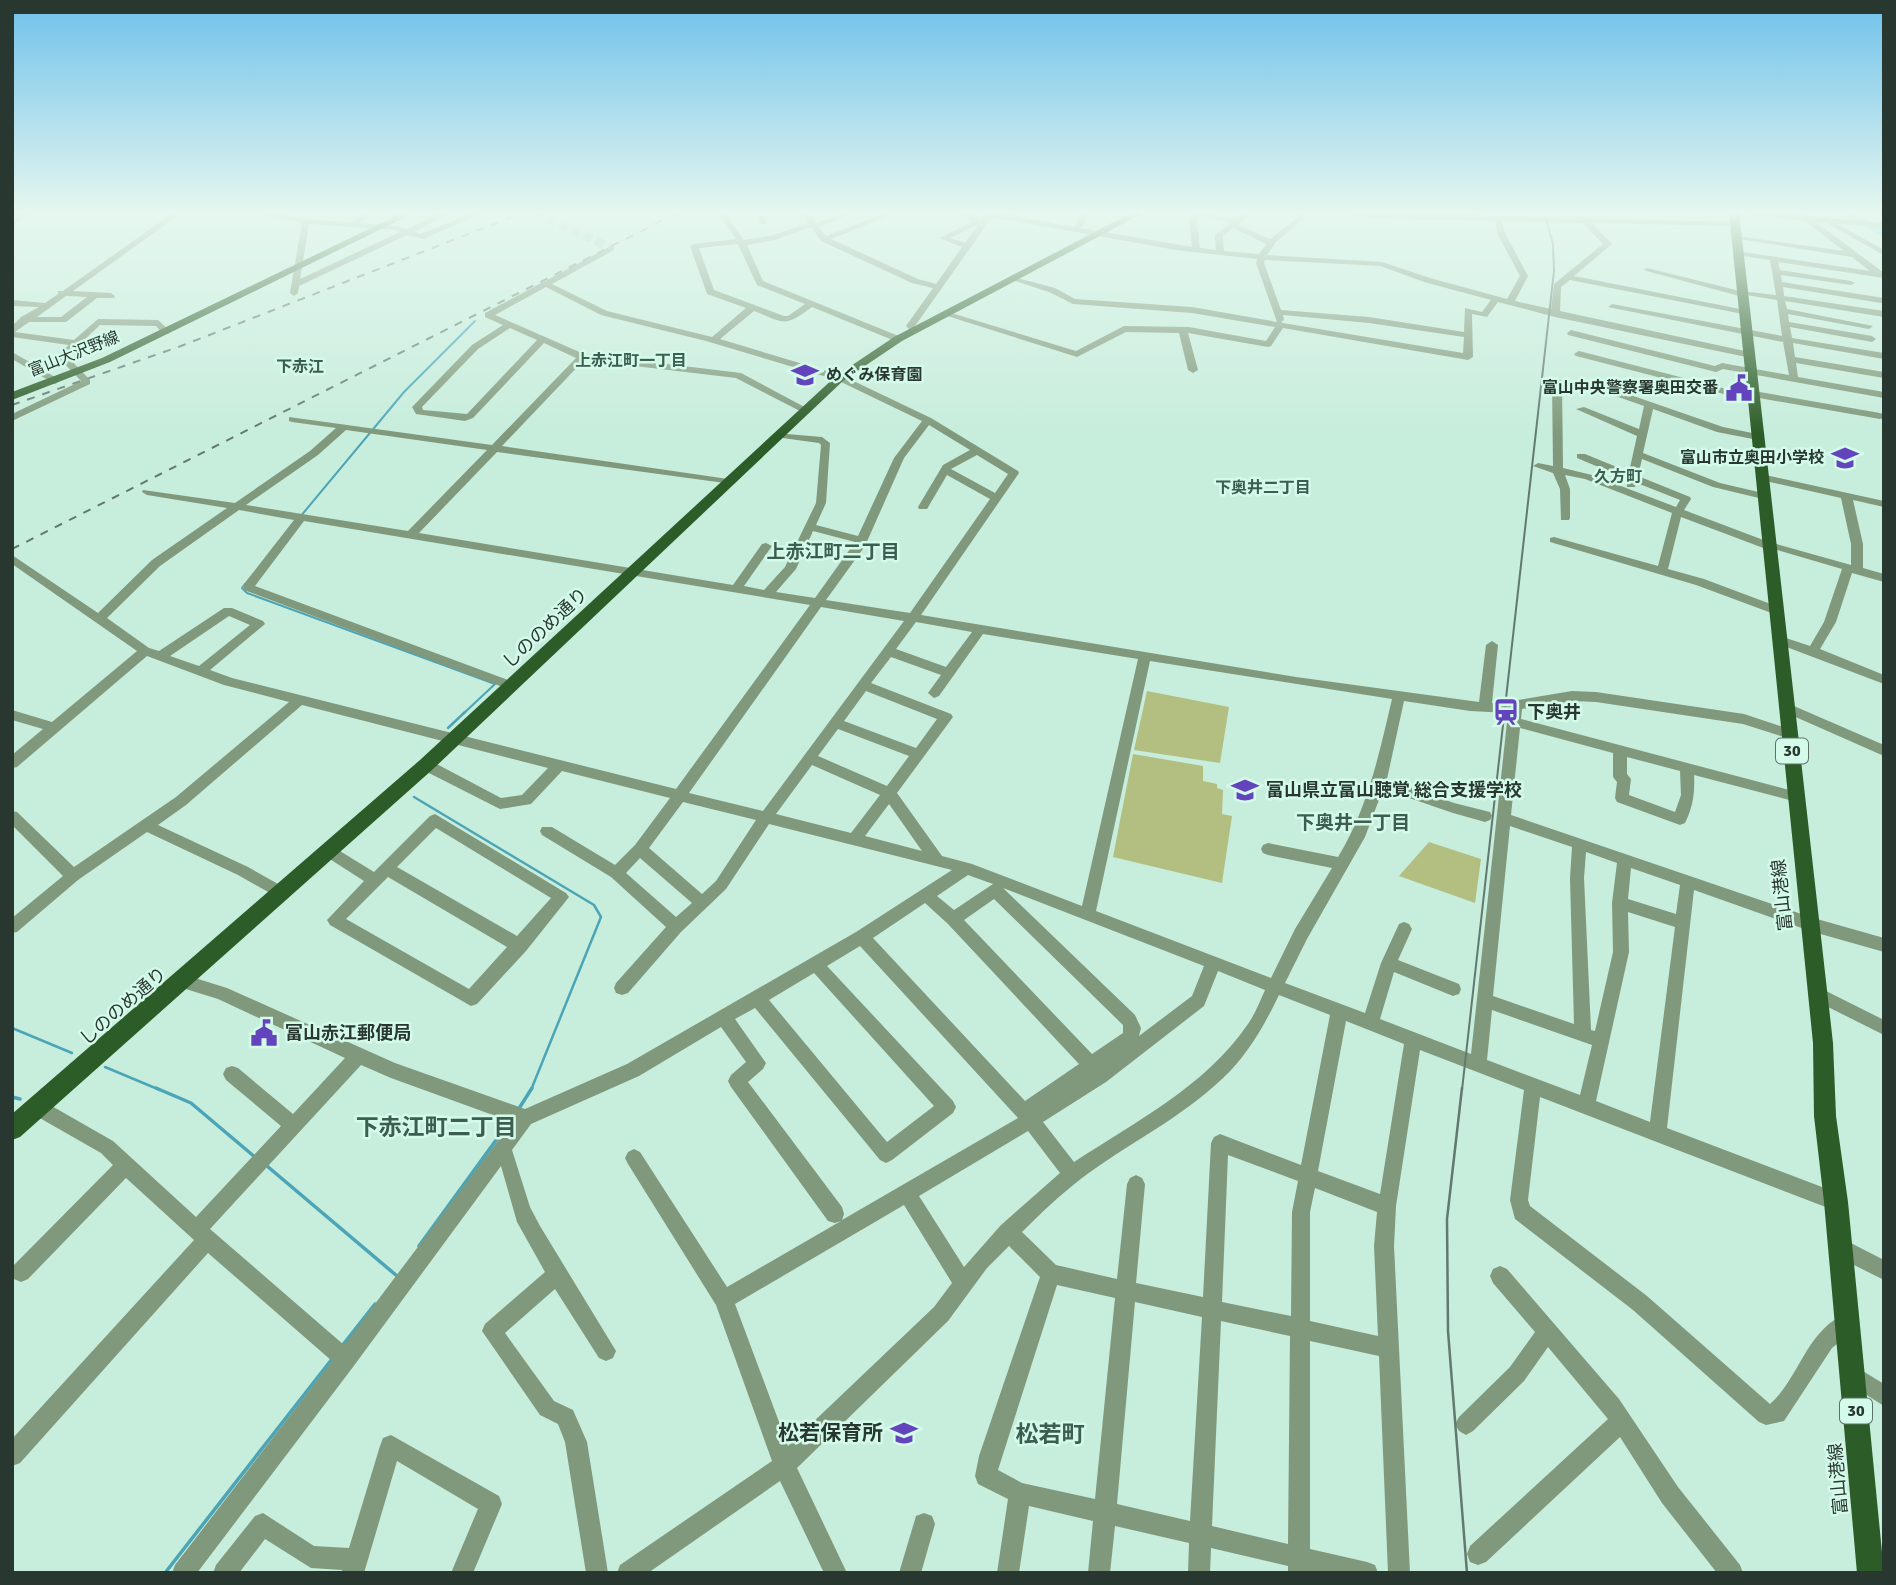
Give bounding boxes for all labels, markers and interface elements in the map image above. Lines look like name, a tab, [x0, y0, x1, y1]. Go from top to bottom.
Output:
street label: 富山大沢野線	[26, 327, 122, 381]
district label: 上赤江町一丁目	[575, 351, 687, 371]
district label: 下赤江	[276, 357, 324, 377]
school or university icon: めぐみ保育園	[790, 360, 820, 390]
place label: めぐみ保育園	[826, 365, 922, 385]
public building icon: 富山中央警察署奥田交番	[1724, 373, 1754, 403]
place label: 富山中央警察署奥田交番	[1542, 378, 1718, 398]
school or university icon: 富山市立奥田小学校	[1830, 443, 1860, 473]
place label: 富山市立奥田小学校	[1680, 448, 1824, 468]
district label: 久方町	[1594, 467, 1642, 487]
district label: 下奥井二丁目	[1215, 478, 1311, 498]
district label: 上赤江町二丁目	[766, 540, 900, 564]
street label: しののめ通り	[498, 583, 592, 673]
station icon: 下奥井	[1491, 697, 1521, 727]
place label: 下奥井	[1527, 701, 1581, 723]
road number: 30	[1776, 738, 1808, 764]
school or university icon: 富山県立富山聴覚 総合支援学校	[1230, 775, 1260, 805]
place label: 富山県立富山聴覚 総合支援学校	[1266, 779, 1522, 801]
district label: 下奥井一丁目	[1296, 811, 1410, 835]
street label: 富山港線	[1767, 858, 1797, 932]
street label: しののめ通り	[75, 962, 171, 1050]
public building icon: 富山赤江郵便局	[249, 1018, 279, 1048]
place label: 富山赤江郵便局	[285, 1022, 411, 1044]
district label: 下赤江町二丁目	[356, 1113, 517, 1142]
road number: 30	[1840, 1399, 1872, 1424]
school or university icon: 松若保育所	[889, 1418, 919, 1448]
place label: 松若保育所	[778, 1420, 883, 1446]
district label: 松若町	[1016, 1420, 1085, 1449]
street label: 富山港線	[1824, 1442, 1852, 1516]

